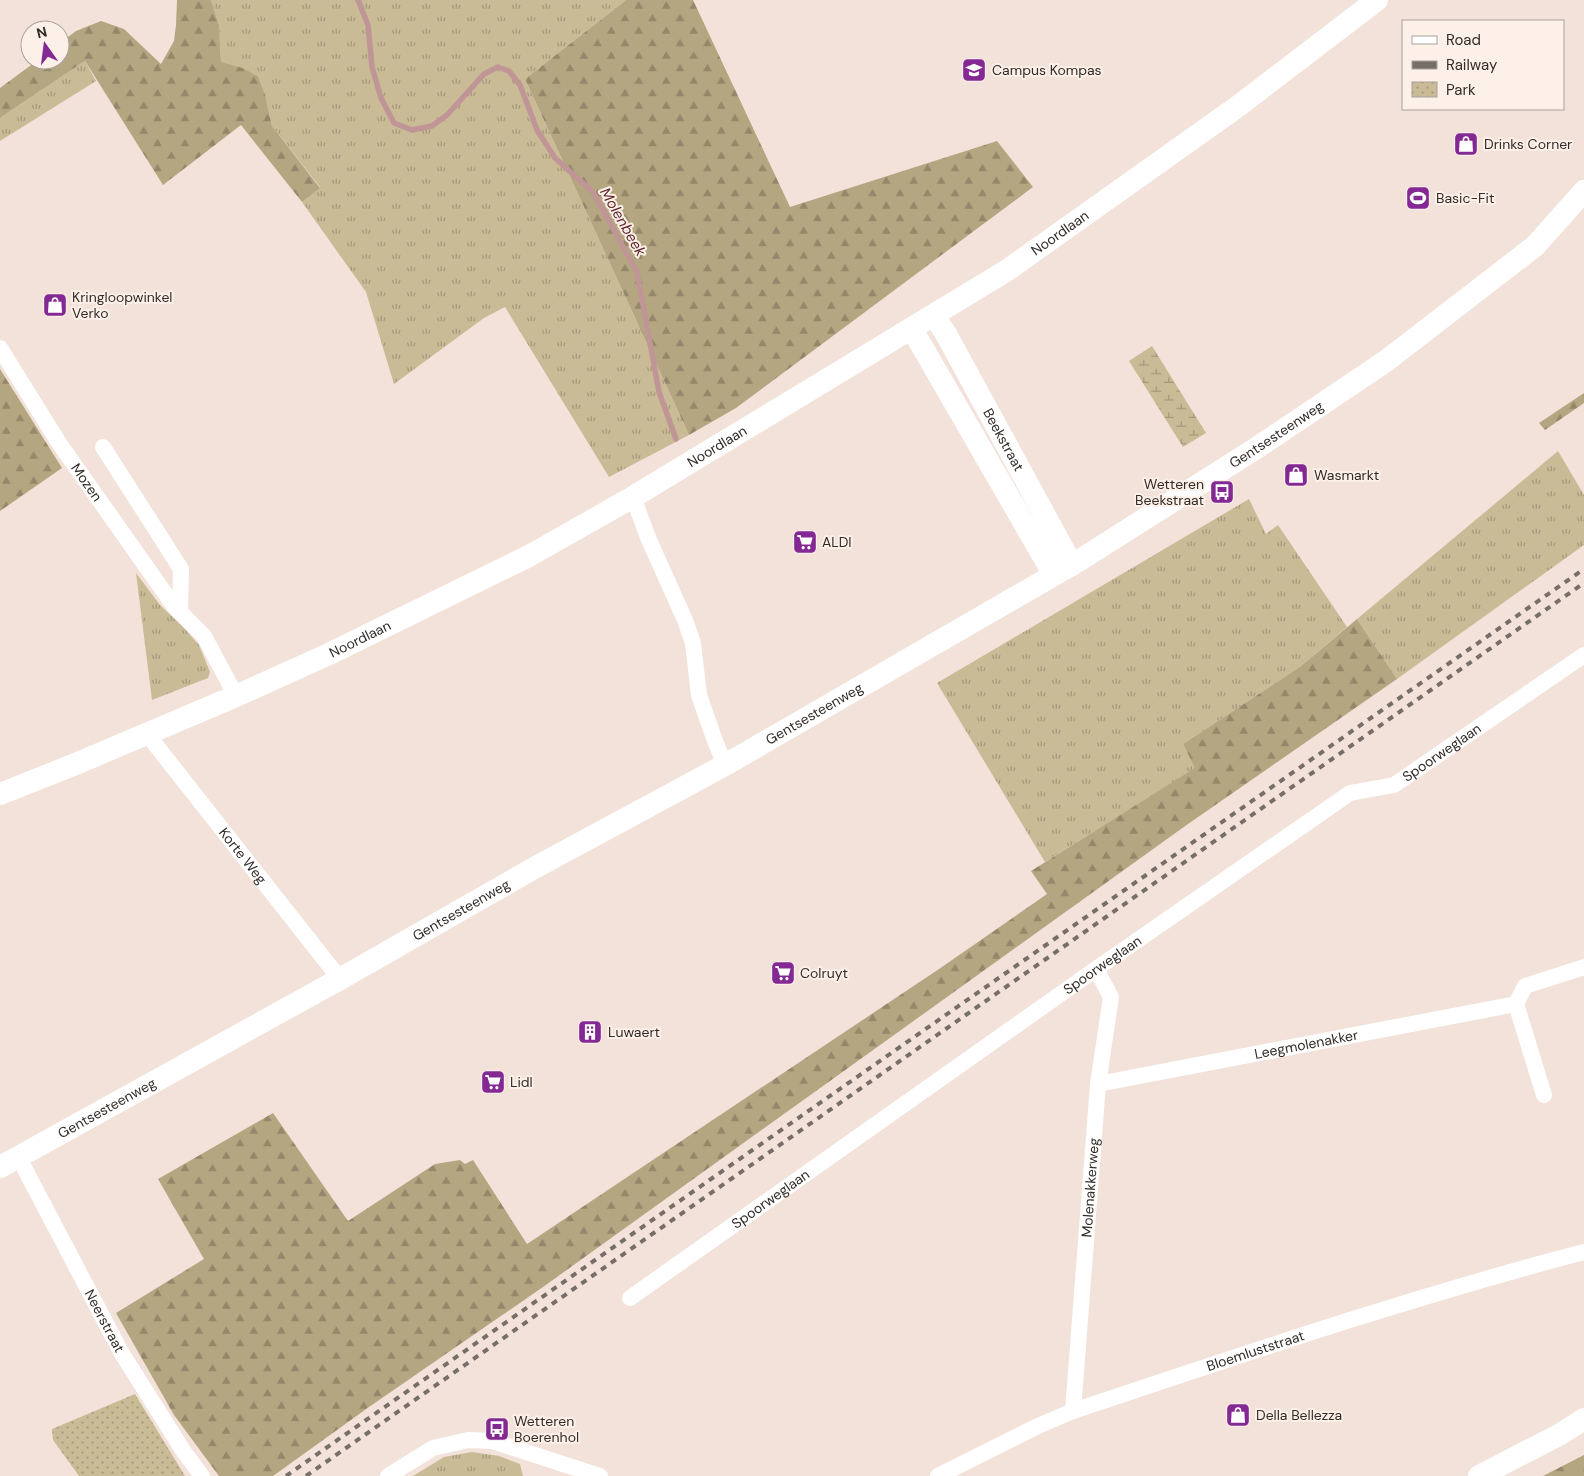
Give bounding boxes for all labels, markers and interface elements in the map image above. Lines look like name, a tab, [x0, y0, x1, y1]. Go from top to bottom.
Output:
north arrow	[20, 20, 70, 70]
legend	[1402, 20, 1564, 110]
text: N	[35, 22, 49, 42]
text: Road	[1446, 30, 1481, 50]
text: Railway	[1446, 55, 1498, 75]
school or university icon: Campus Kompas	[961, 57, 987, 83]
place label: Campus Kompas	[992, 61, 1102, 79]
text: Park	[1446, 80, 1476, 100]
shop icon: Drinks Corner	[1453, 131, 1479, 157]
place label: Drinks Corner	[1484, 135, 1572, 153]
water label: Molenbeek	[595, 184, 651, 260]
sports icon: Basic-Fit	[1405, 185, 1431, 211]
place label: Basic-Fit	[1436, 189, 1494, 207]
street label: Noordlaan	[1028, 206, 1092, 259]
place label: Kringloopwinkel Verko	[72, 288, 173, 322]
shop icon: Kringloopwinkel Verko	[42, 292, 68, 318]
street label: Gentsesteenweg	[1226, 397, 1327, 472]
street label: Beekstraat	[979, 405, 1028, 474]
street label: Noordlaan	[684, 421, 750, 471]
street label: Mozen	[67, 460, 106, 505]
shop icon: Wasmarkt	[1283, 462, 1309, 488]
place label: Wasmarkt	[1314, 466, 1379, 484]
place label: Wetteren Beekstraat	[1135, 475, 1204, 509]
bus stop icon: Wetteren Beekstraat	[1209, 479, 1235, 505]
supermarket icon: ALDI	[792, 529, 818, 555]
place label: ALDI	[822, 533, 852, 551]
street label: Noordlaan	[326, 616, 394, 662]
street label: Gentsesteenweg	[762, 678, 866, 749]
street label: Spoorweglaan	[1399, 719, 1484, 786]
street label: Korte Weg	[215, 824, 271, 888]
street label: Gentsesteenweg	[409, 875, 513, 945]
street label: Spoorweglaan	[1060, 931, 1145, 998]
supermarket icon: Colruyt	[770, 960, 796, 986]
place label: Colruyt	[800, 964, 848, 982]
building icon: Luwaert	[577, 1019, 603, 1045]
place label: Luwaert	[608, 1023, 660, 1041]
street label: Leegmolenakker	[1253, 1025, 1360, 1063]
supermarket icon: Lidl	[480, 1069, 506, 1095]
place label: Lidl	[510, 1073, 533, 1091]
street label: Gentsesteenweg	[55, 1074, 159, 1142]
street label: Molenakkerweg	[1077, 1137, 1103, 1238]
street label: Spoorweglaan	[728, 1165, 813, 1232]
street label: Neerstraat	[81, 1286, 129, 1355]
street label: Bloemluststraat	[1204, 1326, 1306, 1375]
shop icon: Della Bellezza	[1225, 1402, 1251, 1428]
place label: Della Bellezza	[1256, 1406, 1342, 1424]
place label: Wetteren Boerenhol	[514, 1412, 579, 1446]
bus stop icon: Wetteren Boerenhol	[484, 1416, 510, 1442]

